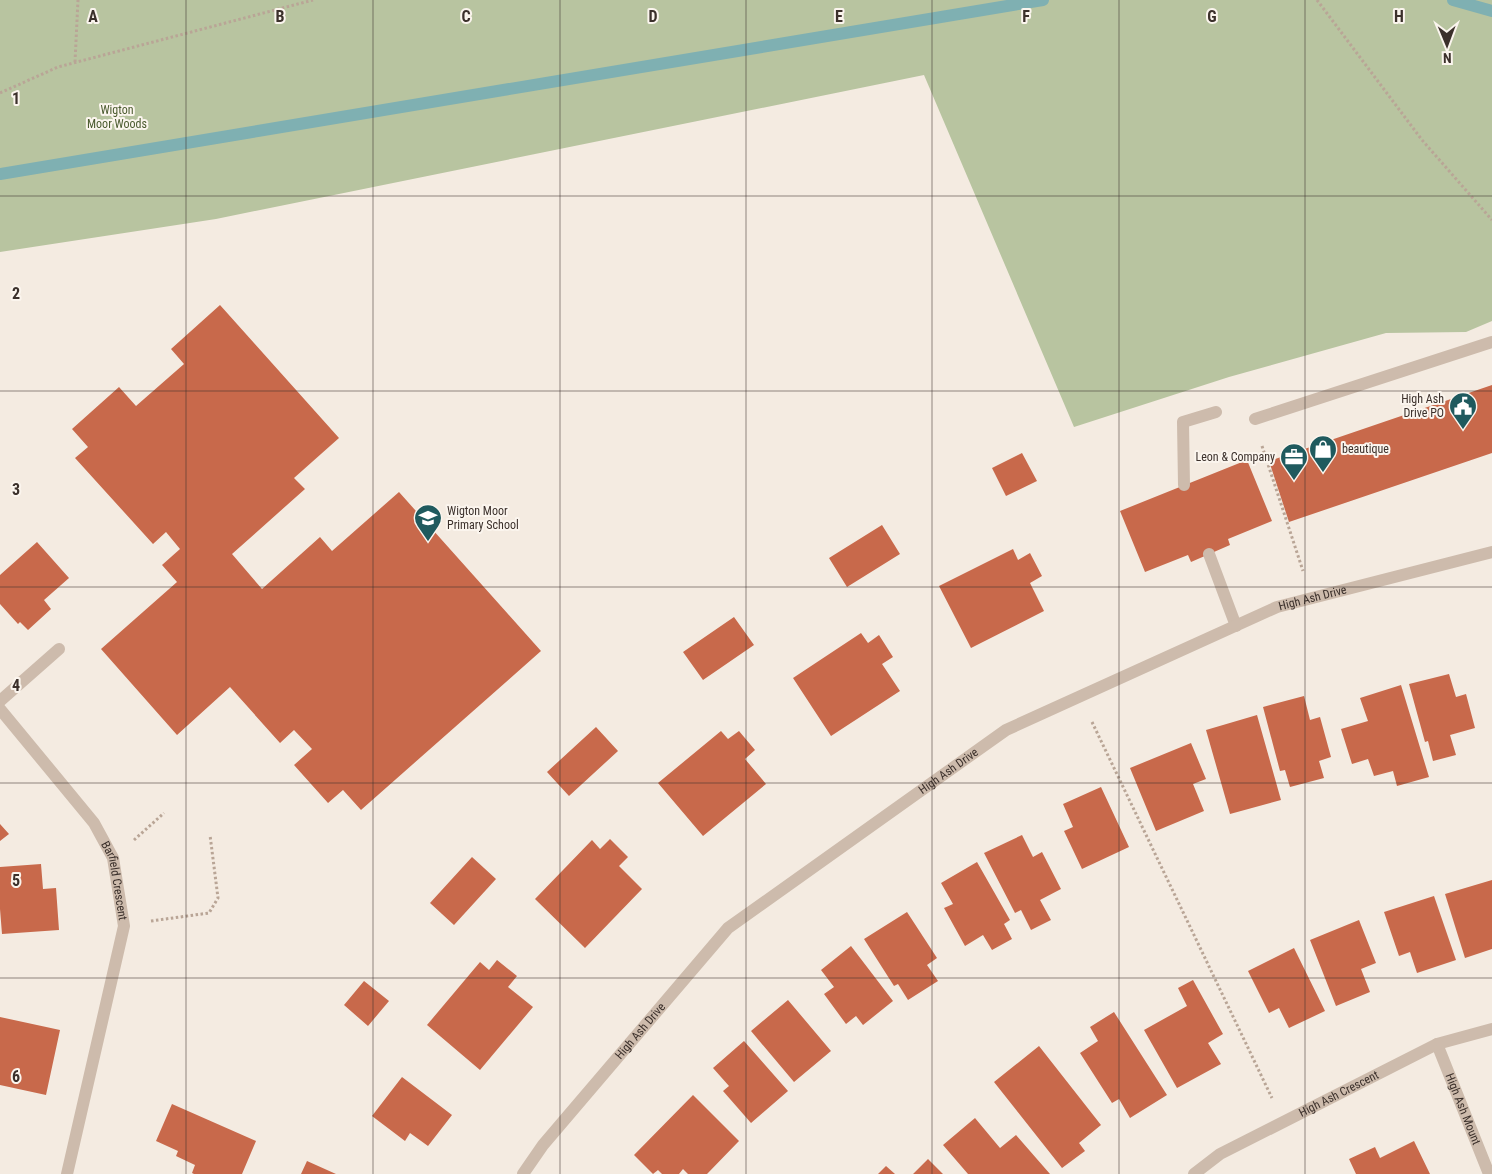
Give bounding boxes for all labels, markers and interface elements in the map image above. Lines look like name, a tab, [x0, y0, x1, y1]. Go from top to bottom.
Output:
text: A	[88, 7, 98, 26]
text: B	[276, 7, 285, 26]
text: C	[461, 7, 471, 26]
text: D	[648, 7, 658, 26]
text: E	[835, 7, 843, 26]
text: F	[1022, 7, 1030, 26]
text: G	[1207, 7, 1217, 26]
text: H	[1394, 7, 1404, 26]
north arrow	[1422, 20, 1472, 70]
text: N	[1443, 50, 1452, 66]
text: 1	[12, 89, 20, 108]
park label: Wigton Moor Woods	[87, 103, 147, 131]
text: 2	[12, 284, 20, 303]
public building icon: High Ash Drive PO	[1448, 391, 1478, 430]
place label: High Ash Drive PO	[1401, 392, 1444, 420]
shop icon: beautique	[1308, 434, 1338, 473]
office icon: Leon & Company	[1279, 442, 1309, 481]
place label: beautique	[1342, 442, 1389, 456]
place label: Leon & Company	[1195, 450, 1275, 464]
text: 3	[12, 480, 20, 499]
school or university icon: Wigton Moor Primary School	[413, 503, 443, 542]
place label: Wigton Moor Primary School	[447, 504, 519, 532]
street label: High Ash Drive	[1277, 582, 1348, 613]
text: 4	[12, 676, 20, 695]
street label: High Ash Drive	[916, 745, 981, 797]
street label: Barfield Crescent	[98, 839, 130, 922]
text: 5	[12, 871, 20, 890]
street label: High Ash Drive	[612, 1000, 668, 1062]
text: 6	[12, 1067, 20, 1086]
street label: High Ash Crescent	[1297, 1068, 1381, 1120]
street label: High Ash Mount	[1442, 1071, 1484, 1147]

